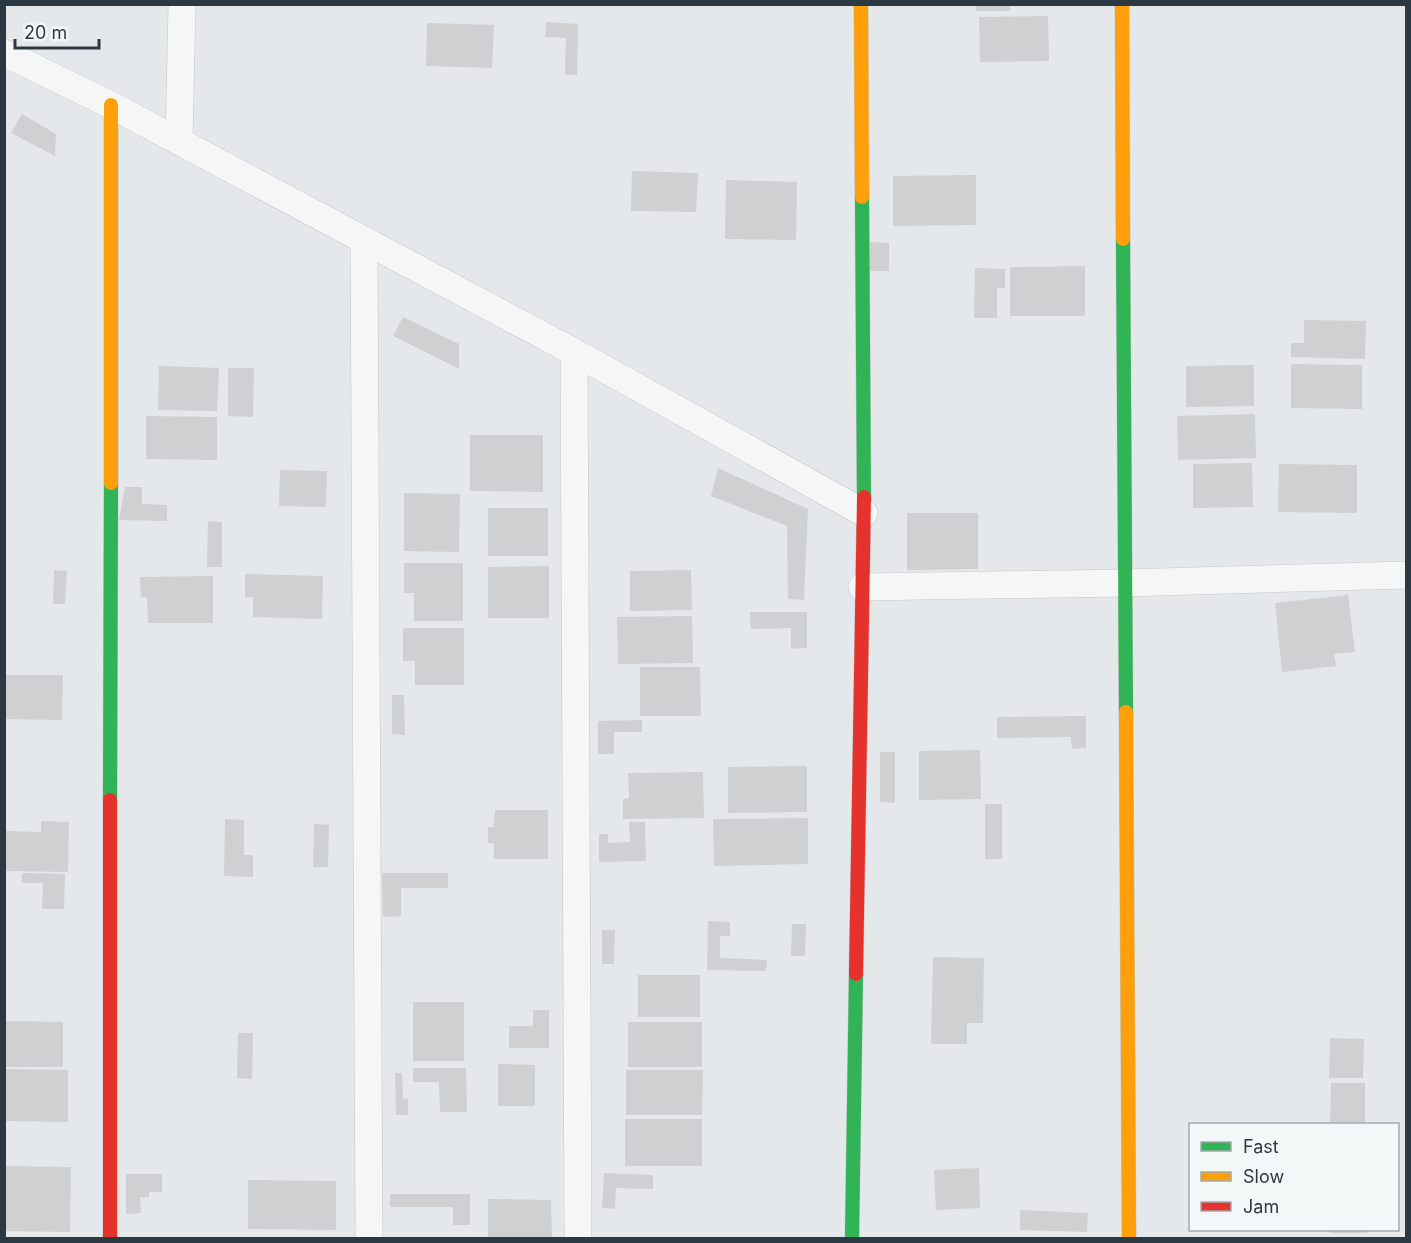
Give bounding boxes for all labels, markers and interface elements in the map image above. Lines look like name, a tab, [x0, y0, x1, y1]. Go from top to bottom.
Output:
scale bar	[15, 12, 99, 50]
text: 20 m	[24, 22, 67, 43]
legend	[1189, 1123, 1399, 1231]
text: Fast	[1243, 1136, 1279, 1157]
text: Slow	[1243, 1166, 1284, 1187]
text: Jam	[1243, 1196, 1279, 1217]

